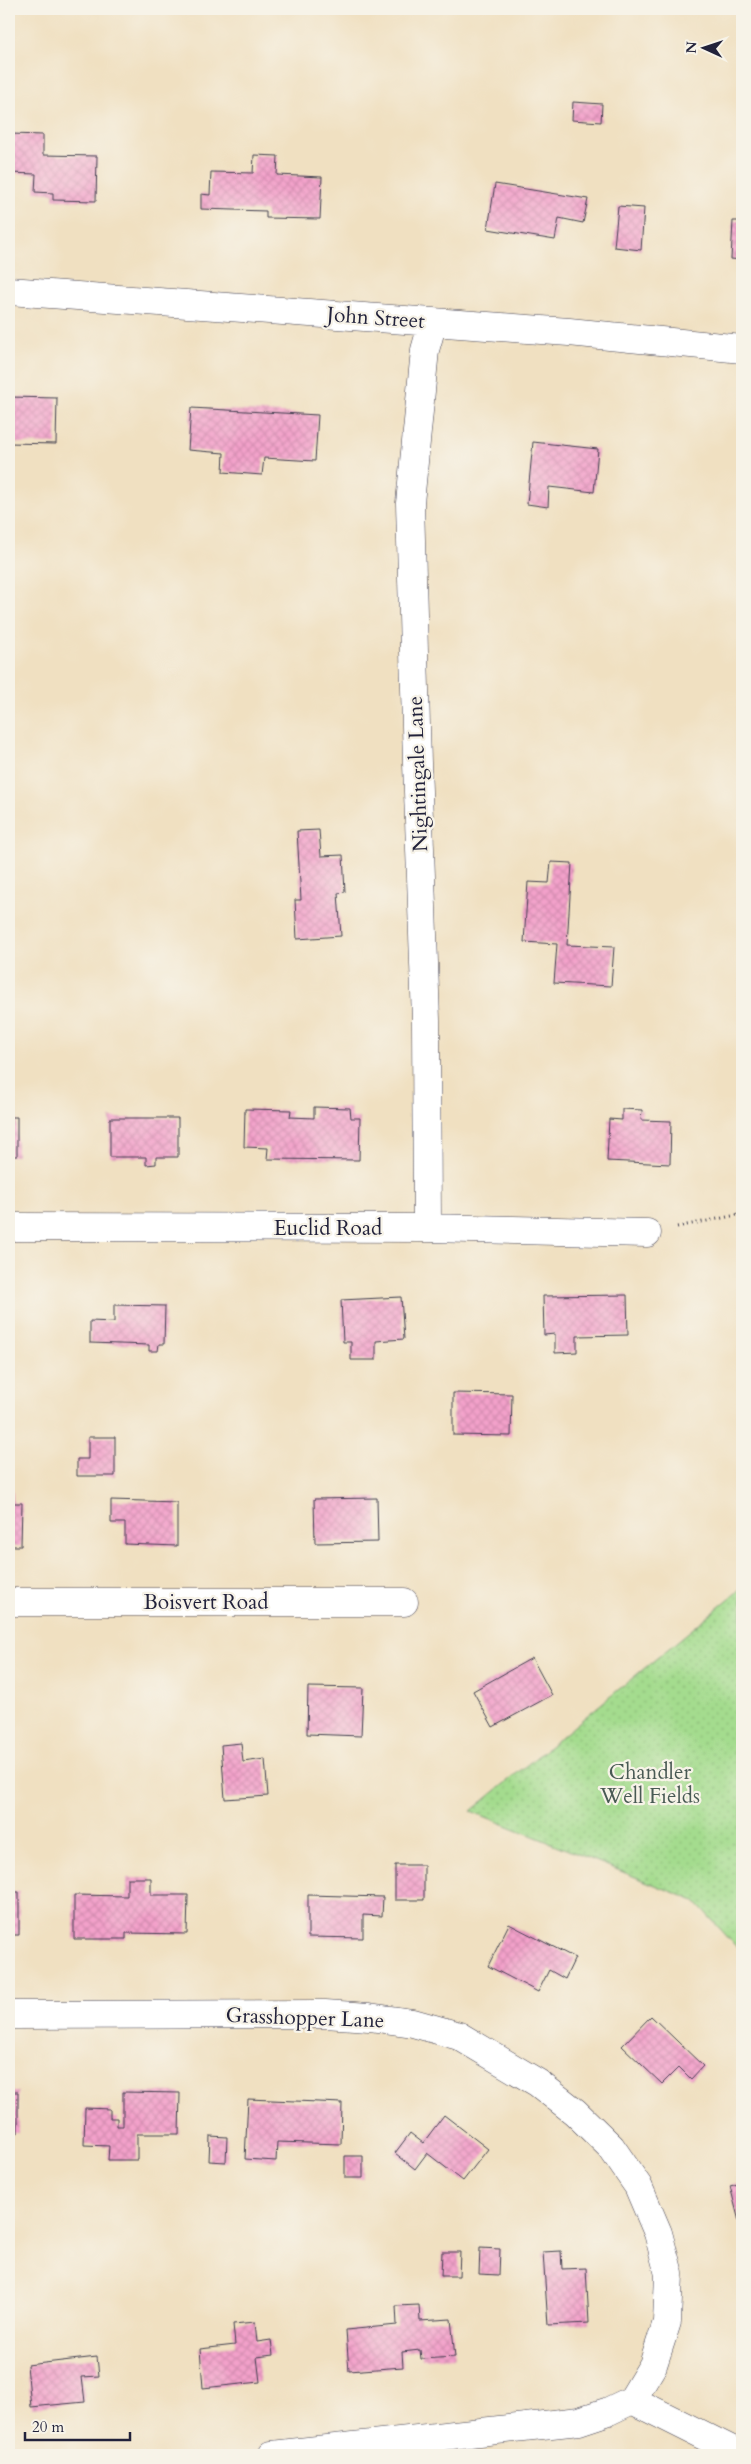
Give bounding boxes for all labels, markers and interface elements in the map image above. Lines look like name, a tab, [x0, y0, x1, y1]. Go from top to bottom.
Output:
north arrow	[678, 22, 728, 72]
text: N	[682, 41, 701, 54]
street label: John Street	[323, 300, 426, 336]
street label: Nightingale Lane	[401, 695, 435, 853]
street label: Euclid Road	[274, 1214, 382, 1243]
street label: Boisvert Road	[144, 1588, 268, 1617]
park label: Chandler Well Fields	[599, 1758, 700, 1811]
street label: Grasshopper Lane	[225, 2001, 385, 2035]
scale bar	[25, 2409, 130, 2441]
text: 20 m	[32, 2417, 64, 2437]

